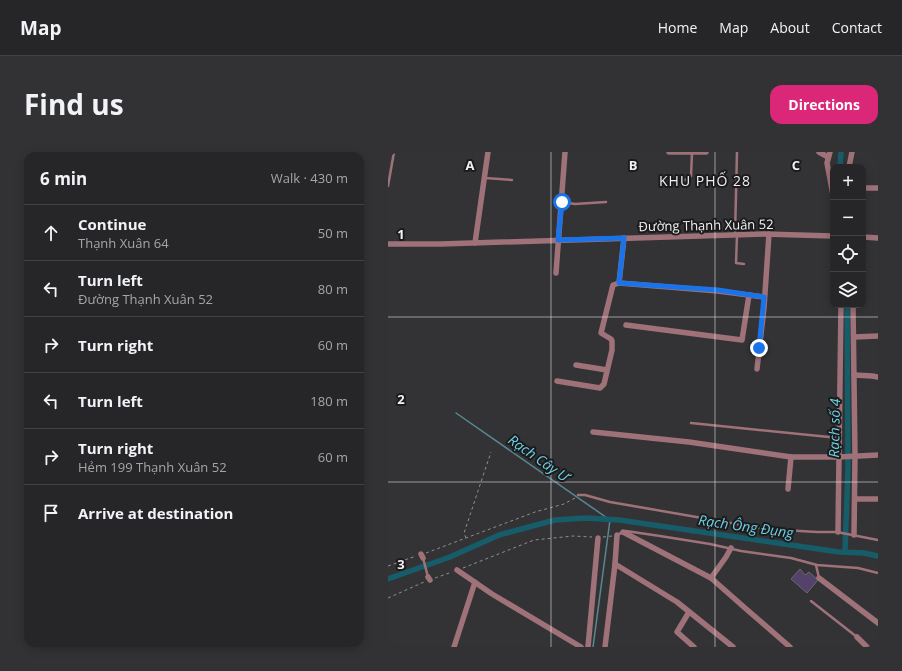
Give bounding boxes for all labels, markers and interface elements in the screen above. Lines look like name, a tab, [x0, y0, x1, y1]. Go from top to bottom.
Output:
text: Map	[20, 15, 61, 41]
text: Home	[658, 18, 697, 37]
text: Map	[719, 18, 748, 37]
text: About	[770, 18, 810, 37]
text: Contact	[832, 18, 882, 37]
text: Find us	[24, 85, 124, 123]
button: Directions	[770, 85, 878, 124]
text: A	[466, 156, 475, 174]
text: B	[629, 156, 638, 174]
text: C	[792, 156, 800, 174]
map controls	[830, 164, 866, 308]
button: +	[830, 164, 866, 200]
text: 6 min	[40, 167, 87, 190]
text: Walk · 430 m	[271, 169, 348, 187]
district label: KHU PHỐ 28	[659, 171, 751, 190]
route start	[553, 193, 571, 211]
button: −	[830, 200, 866, 236]
text: Continue	[78, 214, 146, 234]
street label: Đường Thạnh Xuân 52	[638, 215, 774, 235]
icon: ahead	[40, 222, 62, 244]
text: 50 m	[318, 224, 348, 242]
text: 1	[397, 225, 405, 243]
text: Thạnh Xuân 64	[78, 234, 169, 252]
button: locate	[830, 236, 866, 272]
text: Turn left	[78, 270, 143, 290]
button: layers	[830, 272, 866, 308]
icon: left	[40, 278, 62, 300]
text: 80 m	[318, 280, 348, 298]
text: Đường Thạnh Xuân 52	[78, 290, 213, 308]
icon: right	[40, 334, 62, 356]
text: Turn right	[78, 335, 153, 355]
text: 60 m	[318, 336, 348, 354]
route end	[750, 339, 768, 357]
icon: left	[40, 390, 62, 412]
text: 2	[397, 390, 405, 408]
text: Turn left	[78, 391, 143, 411]
text: 180 m	[310, 392, 348, 410]
water label: Rạch số 4	[824, 398, 844, 458]
water label: Rạch Cây Ư	[505, 430, 576, 488]
text: Turn right	[78, 438, 153, 458]
icon: right	[40, 446, 62, 468]
text: 60 m	[318, 448, 348, 466]
text: Hẻm 199 Thạnh Xuân 52	[78, 458, 227, 476]
icon: arrive	[40, 502, 62, 524]
text: Arrive at destination	[78, 503, 233, 523]
water label: Rạch Ông Đụng	[697, 510, 795, 542]
text: 3	[397, 555, 405, 573]

